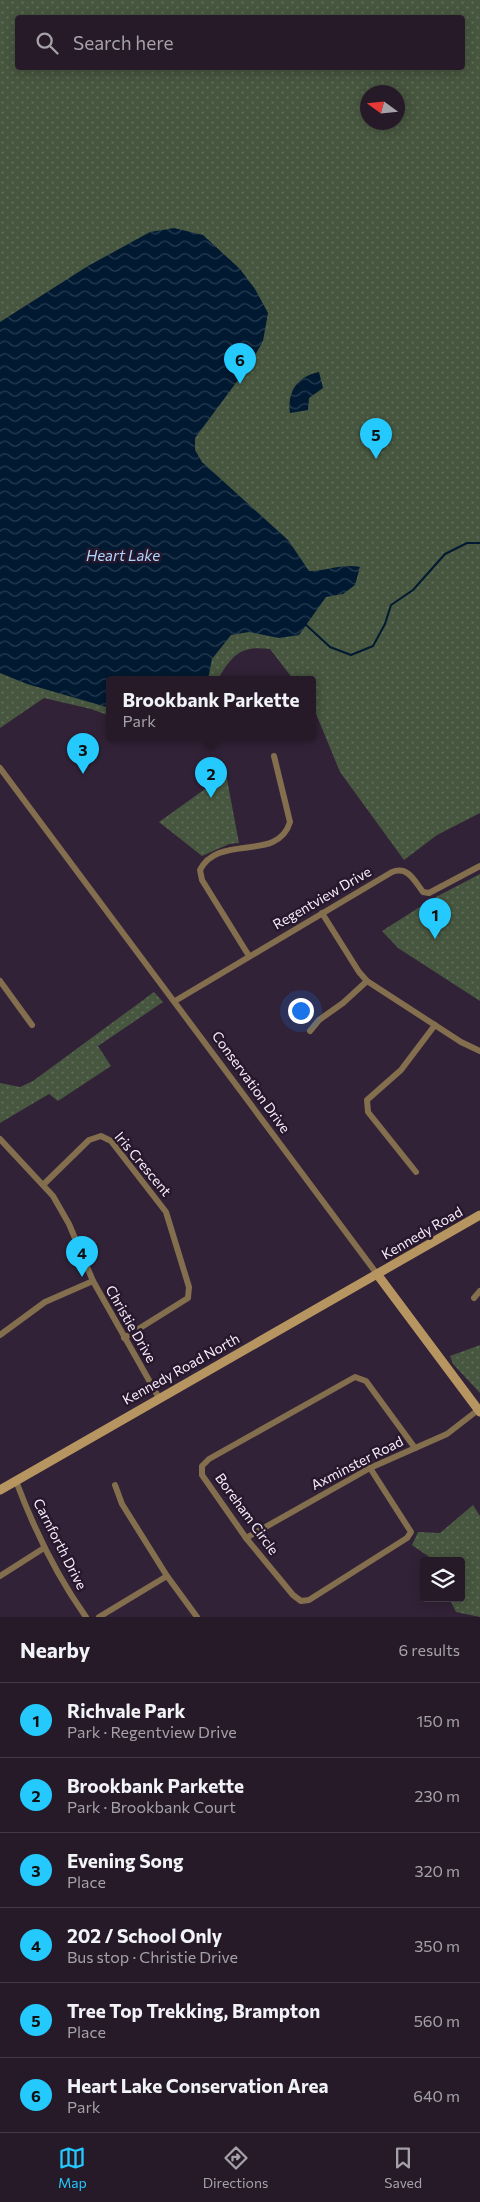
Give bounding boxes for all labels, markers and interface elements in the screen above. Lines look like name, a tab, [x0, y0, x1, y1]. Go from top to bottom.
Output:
search box	[15, 15, 465, 70]
icon: search	[33, 29, 61, 57]
text: Search here	[73, 31, 173, 54]
north arrow	[360, 85, 405, 130]
pin: 6	[224, 343, 256, 384]
pin: 5	[360, 418, 392, 459]
water label: Heart Lake	[86, 546, 160, 564]
popup	[106, 676, 316, 741]
text: Brookbank Parkette	[122, 688, 300, 711]
text: Park	[122, 711, 156, 730]
pin: 3	[67, 733, 99, 774]
pin: 2	[195, 757, 227, 798]
street label: Regentview Drive	[270, 863, 374, 933]
pin: 1	[419, 898, 451, 939]
your location	[288, 998, 314, 1024]
street label: Conservation Drive	[209, 1027, 294, 1136]
street label: Iris Crescent	[112, 1128, 175, 1200]
street label: Kennedy Road	[378, 1203, 465, 1263]
pin: 4	[66, 1236, 98, 1277]
street label: Christie Drive	[102, 1282, 160, 1365]
street label: Kennedy Road North	[119, 1329, 242, 1408]
street label: Axminster Road	[308, 1432, 406, 1493]
street label: Boreham Circle	[212, 1470, 283, 1558]
street label: Carnforth Drive	[30, 1495, 91, 1592]
map controls	[420, 1557, 465, 1602]
button: layers	[420, 1557, 465, 1602]
text: Nearby	[20, 1637, 90, 1662]
text: 6 results	[399, 1640, 460, 1659]
text: Richvale Park	[67, 1699, 185, 1722]
text: 1	[32, 1711, 40, 1730]
text: 150 m	[417, 1711, 460, 1730]
text: Park · Regentview Drive	[67, 1722, 237, 1741]
text: Brookbank Parkette	[67, 1774, 244, 1797]
text: 2	[31, 1786, 41, 1805]
text: 230 m	[415, 1786, 460, 1805]
text: Park · Brookbank Court	[67, 1797, 236, 1816]
text: Evening Song	[67, 1849, 183, 1872]
text: 3	[31, 1861, 41, 1880]
text: 320 m	[415, 1861, 460, 1880]
text: Place	[67, 1872, 106, 1891]
text: 202 / School Only	[67, 1924, 222, 1947]
text: 4	[31, 1936, 41, 1955]
text: 350 m	[414, 1936, 460, 1955]
text: Bus stop · Christie Drive	[67, 1947, 238, 1966]
text: Tree Top Trekking, Brampton	[67, 1999, 320, 2022]
text: 5	[31, 2011, 41, 2030]
text: 560 m	[414, 2011, 460, 2030]
text: Place	[67, 2022, 106, 2041]
text: Heart Lake Conservation Area	[67, 2074, 329, 2097]
text: 6	[31, 2086, 41, 2105]
text: 640 m	[413, 2086, 460, 2105]
text: Park	[67, 2097, 100, 2116]
tab: Map	[58, 2144, 87, 2191]
tab: Directions	[203, 2144, 268, 2191]
tab: Saved	[384, 2144, 422, 2191]

